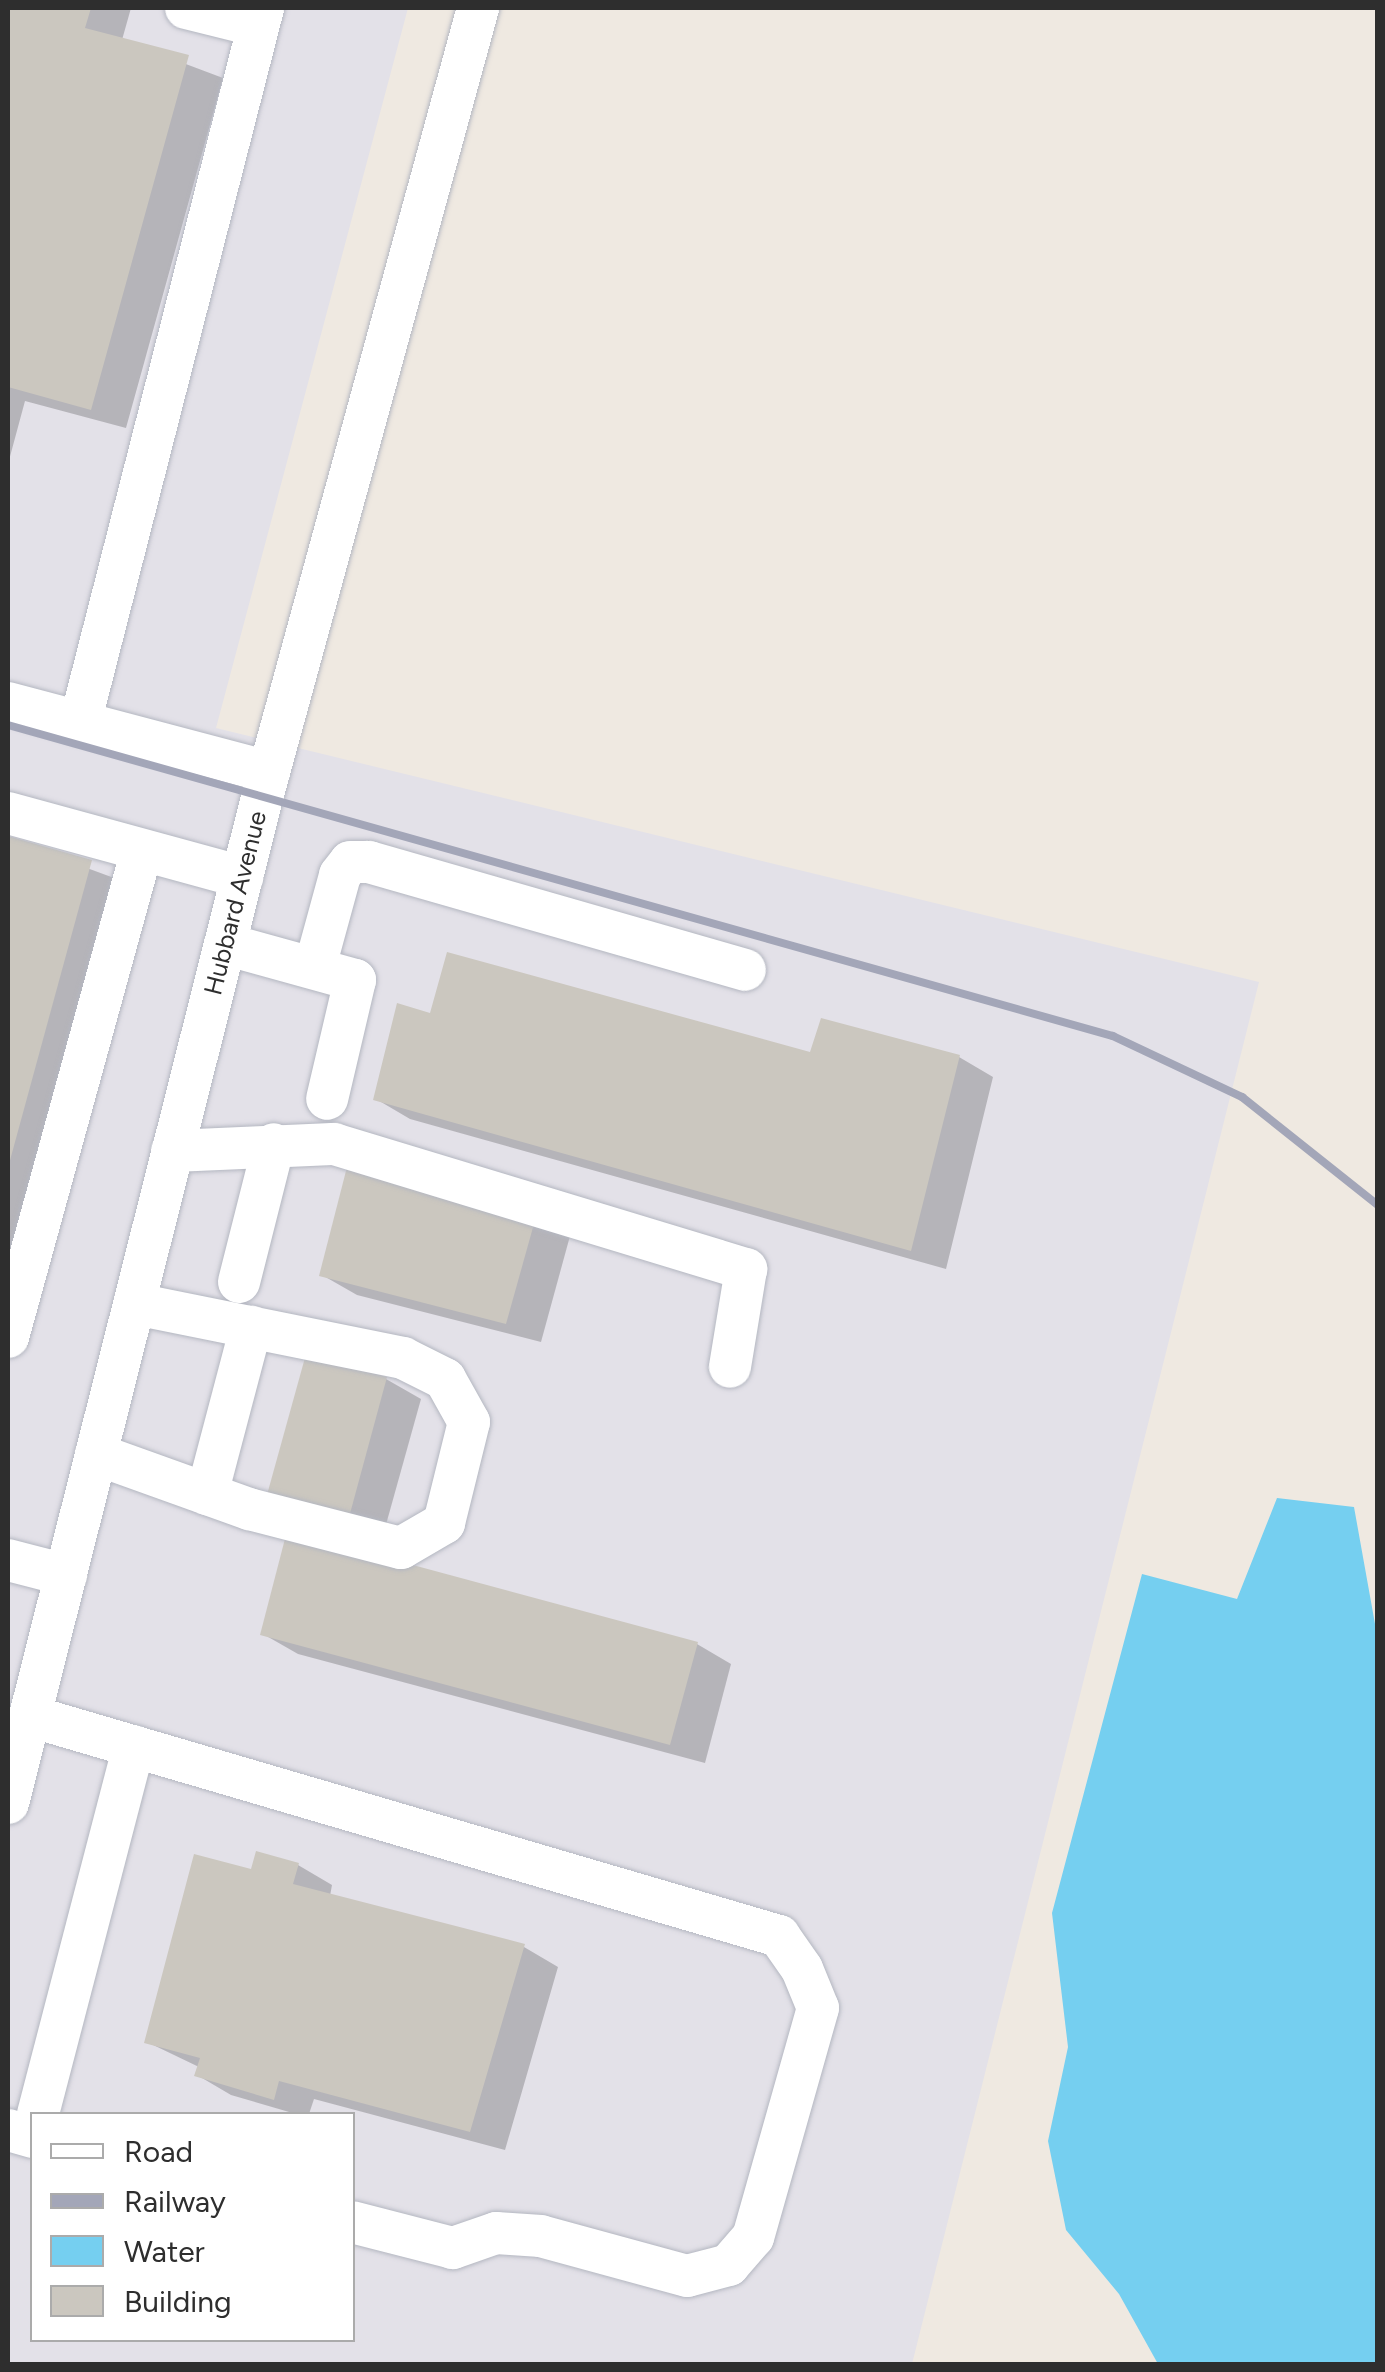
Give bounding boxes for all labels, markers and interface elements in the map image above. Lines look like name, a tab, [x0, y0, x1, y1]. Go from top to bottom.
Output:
street label: Hubbard Avenue	[198, 808, 272, 998]
legend	[30, 2112, 355, 2342]
text: Road	[124, 2133, 193, 2170]
text: Railway	[124, 2183, 226, 2220]
text: Water	[124, 2233, 205, 2270]
text: Building	[124, 2283, 232, 2320]

